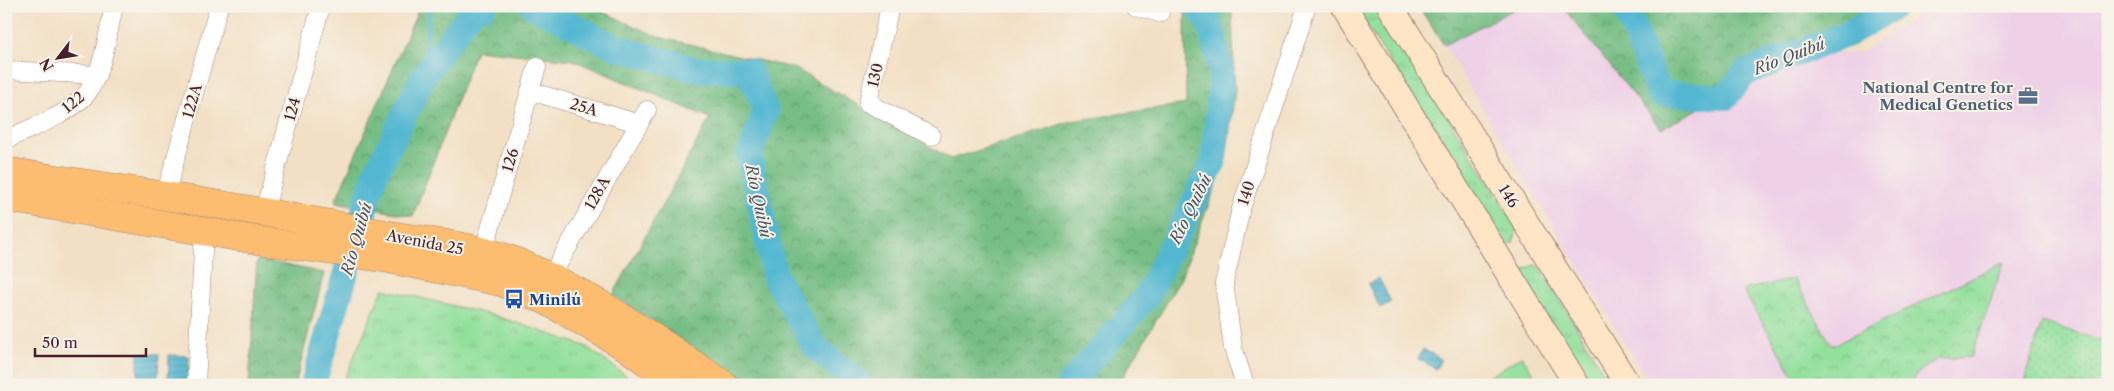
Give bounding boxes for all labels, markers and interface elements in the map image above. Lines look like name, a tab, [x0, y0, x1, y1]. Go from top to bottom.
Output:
north arrow	[32, 32, 82, 82]
water label: Río Quibú	[1749, 33, 1828, 79]
text: N	[36, 55, 58, 75]
street label: 130	[863, 61, 887, 89]
place label: National Centre for Medical Genetics	[1863, 78, 2014, 114]
street label: 122A	[178, 81, 206, 120]
office icon: National Centre for Medical Genetics	[2017, 85, 2039, 107]
street label: 122	[58, 87, 88, 117]
street label: 25A	[568, 94, 601, 120]
street label: 124	[280, 95, 304, 123]
street label: 126	[498, 146, 522, 174]
water label: Río Quibú	[741, 161, 777, 240]
water label: Río Quibú	[1164, 171, 1216, 249]
street label: 128A	[580, 172, 614, 213]
street label: 140	[1233, 178, 1259, 208]
street label: 146	[1495, 181, 1523, 211]
water label: Río Quibú	[336, 200, 376, 280]
street label: Avenida 25	[384, 225, 465, 259]
bus stop icon: Minilú	[503, 288, 525, 310]
place label: Minilú	[529, 290, 581, 309]
scale bar	[35, 326, 146, 358]
text: 50 m	[42, 333, 78, 352]

